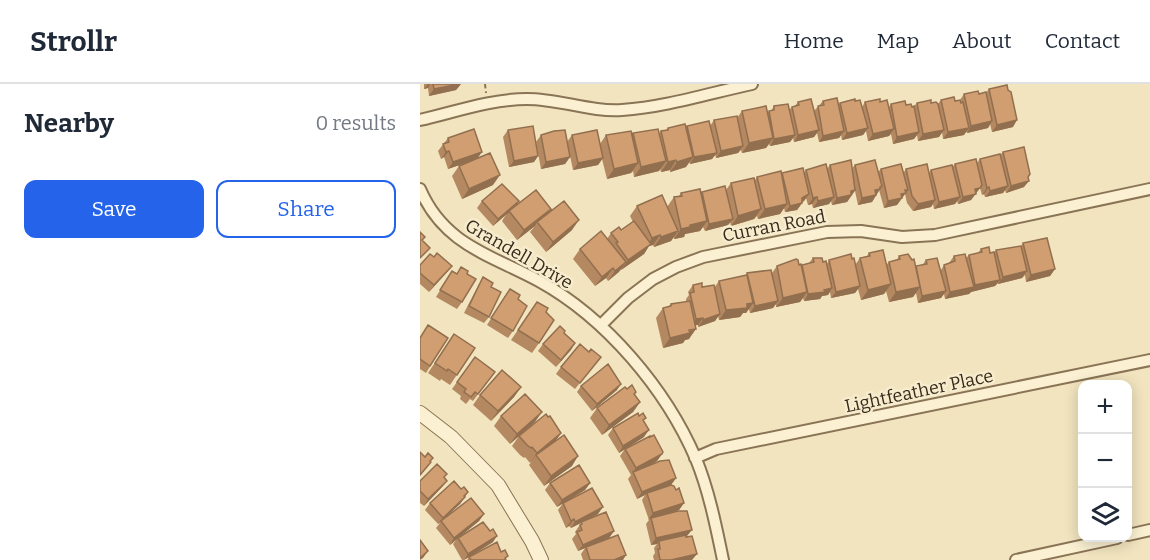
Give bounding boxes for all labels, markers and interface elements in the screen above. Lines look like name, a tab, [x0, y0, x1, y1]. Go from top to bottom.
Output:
text: Strollr	[30, 25, 117, 58]
text: Home	[784, 28, 844, 54]
text: Map	[877, 28, 919, 54]
text: About	[952, 28, 1012, 54]
text: Contact	[1045, 28, 1120, 54]
text: Nearby	[24, 108, 114, 139]
text: 0 results	[316, 111, 396, 135]
button: Save	[24, 180, 204, 238]
button: Share	[216, 180, 396, 238]
street label: Curran Road	[721, 205, 828, 247]
street label: Grandell Drive	[461, 214, 577, 294]
street label: Lightfeather Place	[843, 365, 995, 417]
map controls	[1078, 380, 1132, 542]
button: +	[1078, 380, 1132, 434]
button: −	[1078, 434, 1132, 488]
button: layers	[1078, 488, 1132, 542]

